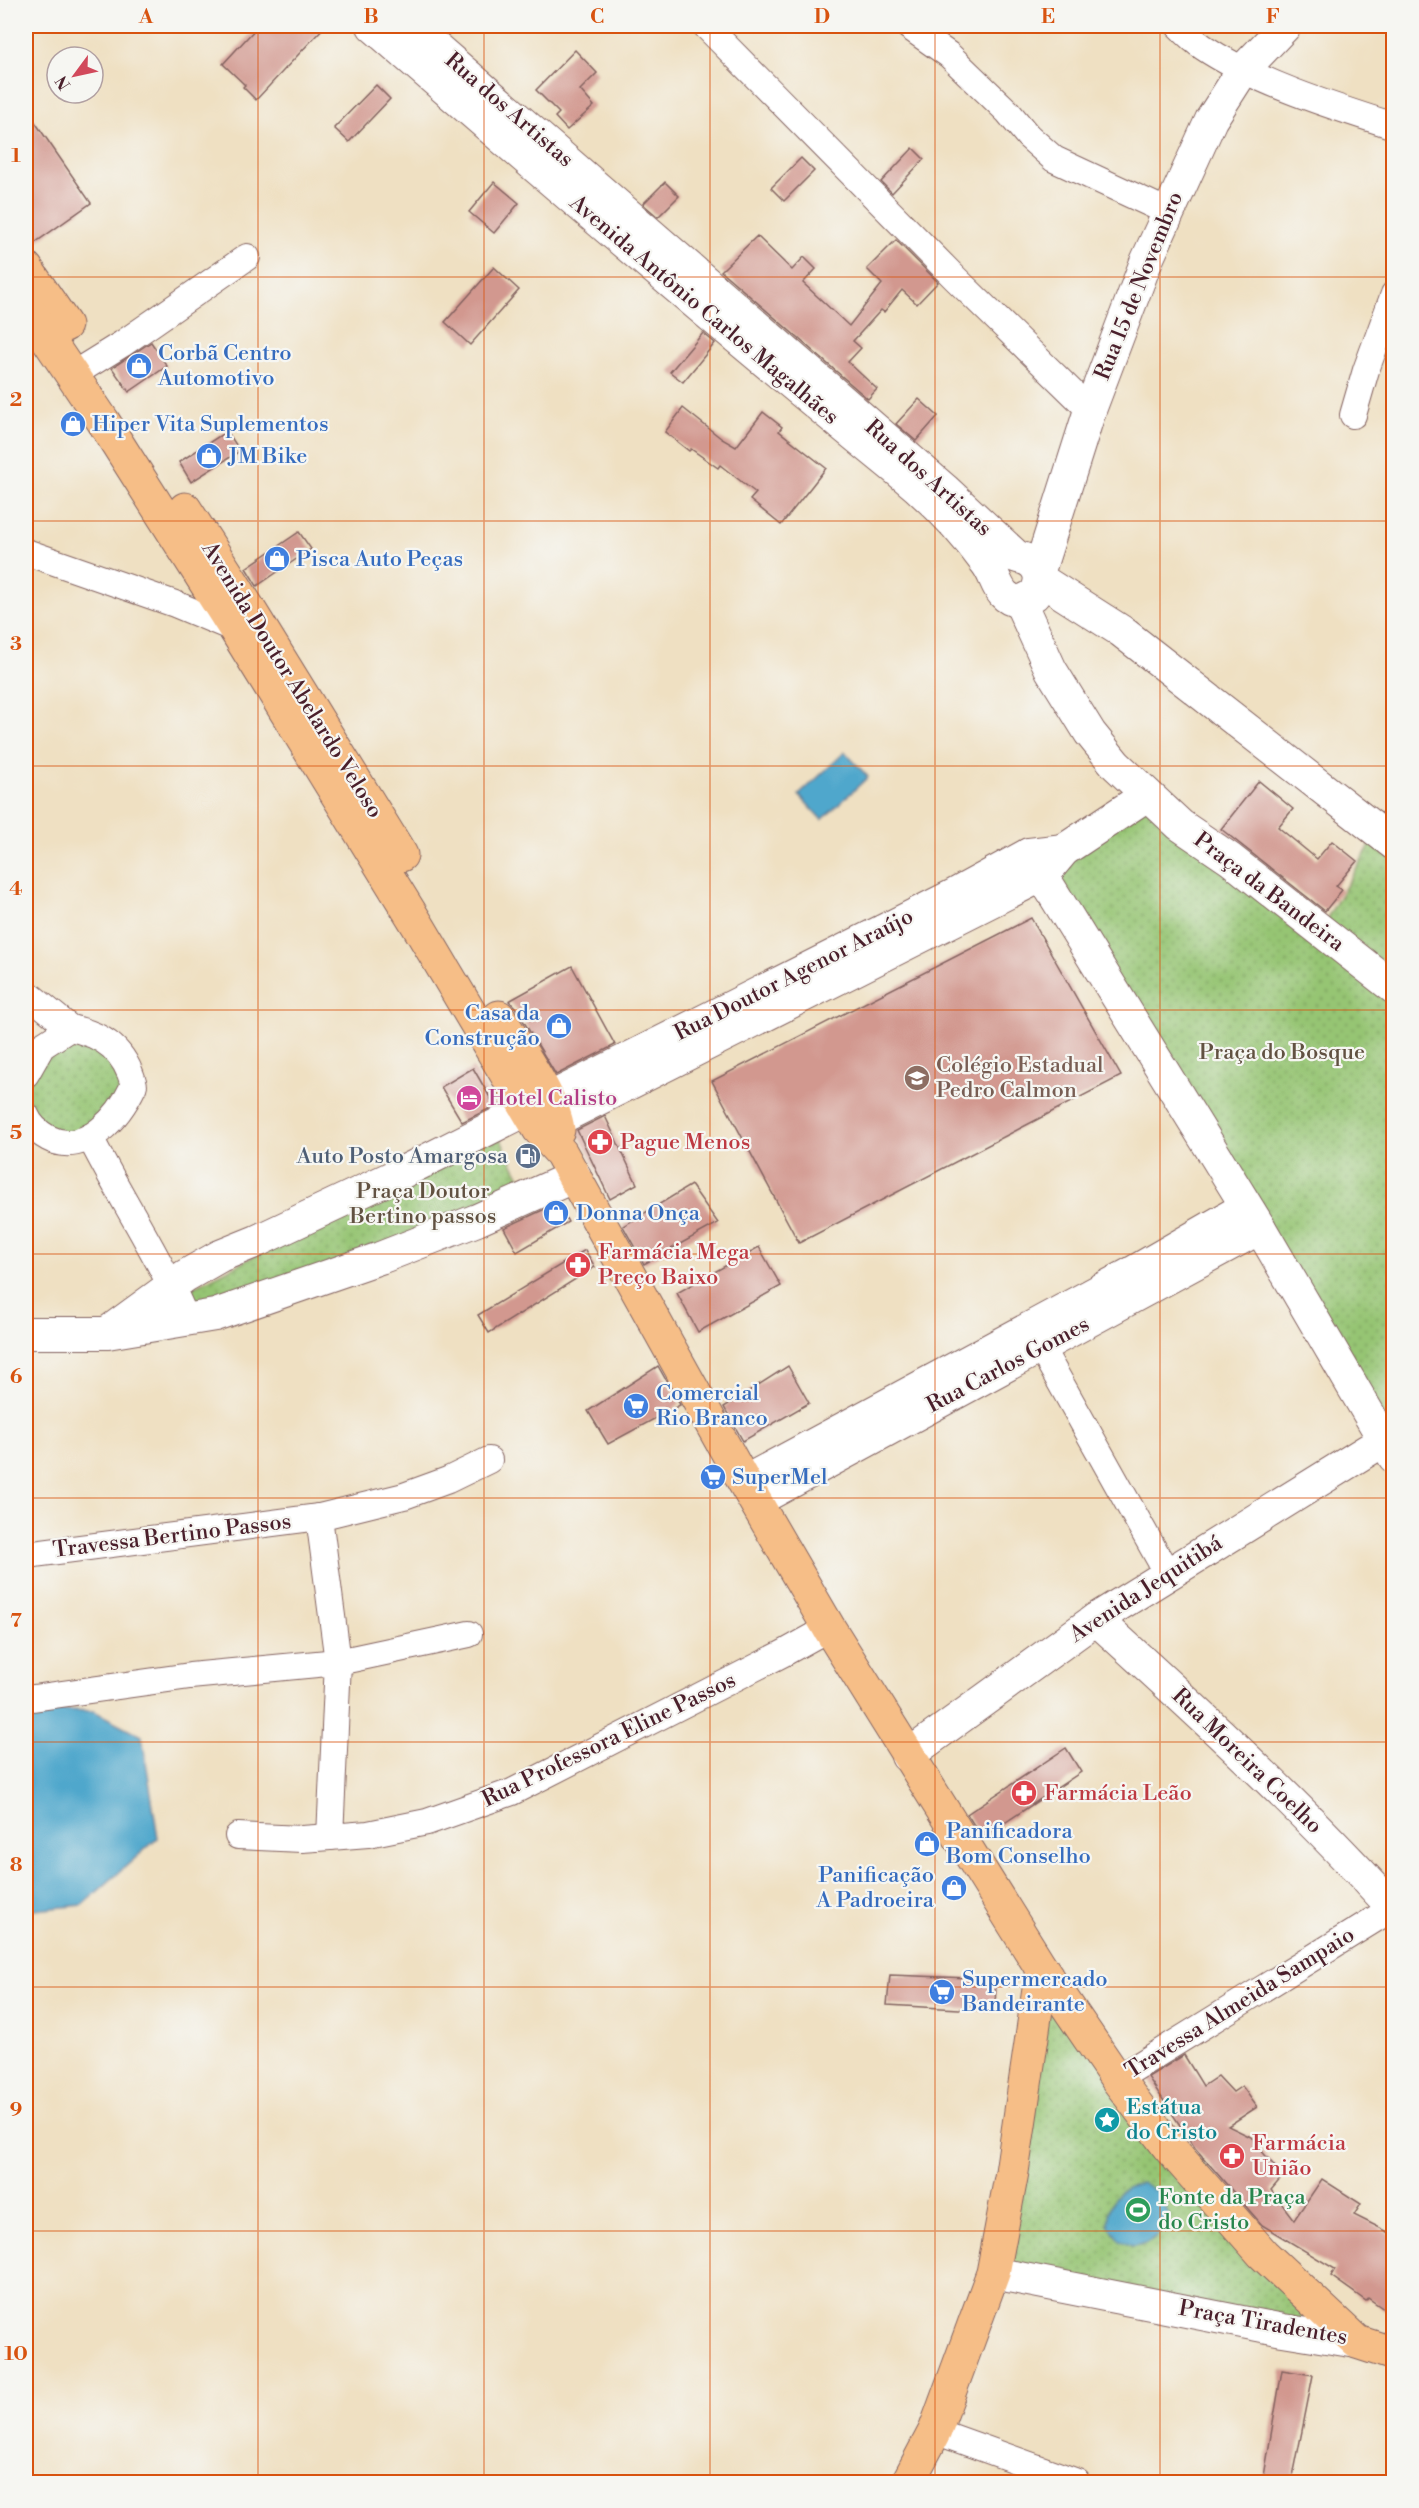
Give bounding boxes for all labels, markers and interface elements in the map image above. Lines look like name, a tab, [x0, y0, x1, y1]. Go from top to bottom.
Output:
text: A	[138, 5, 154, 30]
text: B	[363, 5, 379, 30]
text: C	[590, 5, 604, 30]
text: D	[814, 5, 830, 30]
text: E	[1041, 5, 1055, 30]
text: F	[1266, 5, 1280, 30]
north arrow	[45, 45, 105, 105]
street label: Rua dos Artistas	[439, 47, 579, 173]
text: N	[51, 72, 75, 93]
text: 1	[11, 144, 21, 169]
street label: Rua 15 de Novembro	[1089, 188, 1189, 384]
street label: Avenida Antônio Carlos Magalhães	[563, 189, 844, 430]
place label: Corbã Centro Automotivo	[157, 340, 292, 392]
shop icon: Corbã Centro Automotivo	[124, 351, 154, 381]
text: 2	[10, 388, 22, 413]
shop icon: Hiper Vita Suplementos	[58, 409, 88, 439]
place label: Hiper Vita Suplementos	[92, 411, 329, 438]
street label: Rua dos Artistas	[859, 414, 997, 542]
shop icon: JM Bike	[194, 441, 224, 471]
place label: JM Bike	[227, 443, 307, 470]
street label: Avenida Doutor Abelardo Veloso	[195, 536, 388, 823]
shop icon: Pisca Auto Peças	[262, 544, 292, 574]
place label: Pisca Auto Peças	[296, 546, 463, 573]
text: 3	[10, 632, 22, 657]
street label: Praça da Bandeira	[1188, 827, 1350, 958]
text: 4	[9, 877, 23, 902]
street label: Rua Doutor Agenor Araújo	[670, 903, 918, 1047]
place label: Casa da Construção	[425, 1000, 541, 1052]
shop icon: Casa da Construção	[544, 1011, 574, 1041]
park label: Praça do Bosque	[1199, 1039, 1365, 1066]
place label: Colégio Estadual Pedro Calmon	[936, 1052, 1104, 1104]
school or university icon: Colégio Estadual Pedro Calmon	[902, 1063, 932, 1093]
hotel icon: Hotel Calisto	[454, 1083, 484, 1113]
place label: Hotel Calisto	[488, 1085, 617, 1112]
text: 5	[10, 1121, 22, 1146]
pharmacy icon: Pague Menos	[585, 1127, 615, 1157]
place label: Pague Menos	[620, 1129, 750, 1156]
fuel station icon: Auto Posto Amargosa	[513, 1141, 543, 1171]
place label: Auto Posto Amargosa	[296, 1143, 509, 1170]
park label: Praça Doutor Bertino passos	[349, 1178, 496, 1230]
shop icon: Donna Onça	[541, 1198, 571, 1228]
place label: Donna Onça	[576, 1200, 701, 1227]
place label: Farmácia Mega Preço Baixo	[598, 1239, 751, 1291]
pharmacy icon: Farmácia Mega Preço Baixo	[563, 1250, 593, 1280]
street label: Rua Carlos Gomes	[922, 1311, 1094, 1419]
text: 6	[10, 1365, 23, 1390]
place label: Comercial Rio Branco	[656, 1380, 768, 1432]
supermarket icon: Comercial Rio Branco	[621, 1391, 651, 1421]
supermarket icon: SuperMel	[698, 1462, 728, 1492]
place label: SuperMel	[732, 1464, 828, 1491]
street label: Travessa Bertino Passos	[51, 1508, 293, 1564]
street label: Avenida Jequitibá	[1064, 1529, 1228, 1649]
text: 7	[10, 1609, 22, 1634]
street label: Rua Professora Eline Passos	[478, 1667, 740, 1813]
street label: Rua Moreira Coelho	[1166, 1682, 1328, 1840]
pharmacy icon: Farmácia Leão	[1009, 1778, 1039, 1808]
place label: Farmácia Leão	[1044, 1780, 1192, 1807]
place label: Panificadora Bom Conselho	[945, 1818, 1091, 1870]
shop icon: Panificadora Bom Conselho	[912, 1829, 942, 1859]
text: 8	[10, 1853, 23, 1878]
place label: Panificação A Padroeira	[815, 1862, 935, 1914]
shop icon: Panificação A Padroeira	[939, 1873, 969, 1903]
street label: Travessa Almeida Sampaio	[1120, 1921, 1360, 2085]
place label: Supermercado Bandeirante	[961, 1966, 1108, 2018]
supermarket icon: Supermercado Bandeirante	[927, 1977, 957, 2007]
place label: Estátua do Cristo	[1126, 2094, 1217, 2146]
text: 9	[10, 2098, 22, 2123]
place icon: Estátua do Cristo	[1092, 2105, 1122, 2135]
place label: Farmácia União	[1252, 2130, 1347, 2182]
pharmacy icon: Farmácia União	[1217, 2141, 1247, 2171]
place label: Fonte da Praça do Cristo	[1158, 2184, 1306, 2236]
sports icon: Fonte da Praça do Cristo	[1123, 2195, 1153, 2225]
street label: Praça Tiradentes	[1177, 2295, 1349, 2351]
text: 10	[4, 2342, 28, 2367]

